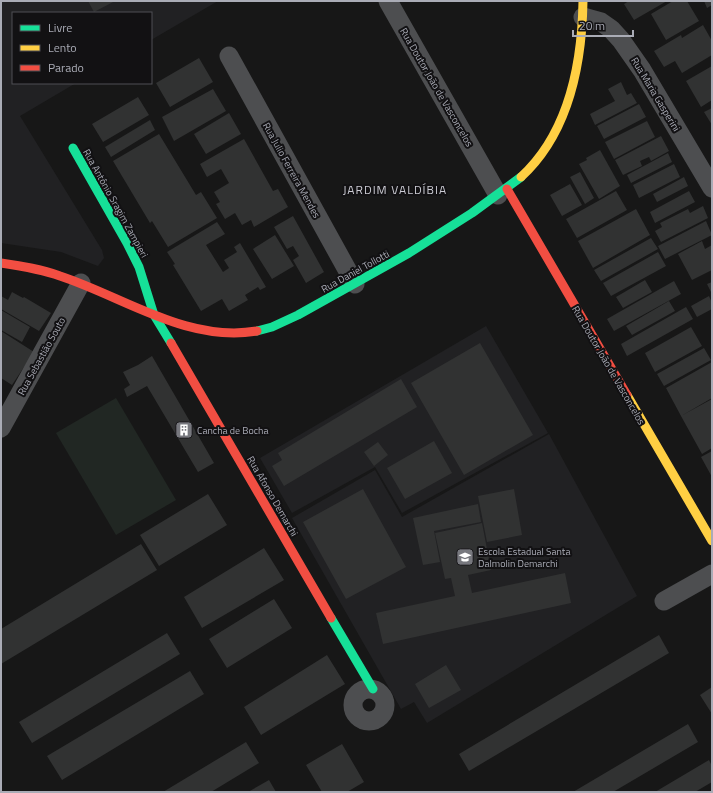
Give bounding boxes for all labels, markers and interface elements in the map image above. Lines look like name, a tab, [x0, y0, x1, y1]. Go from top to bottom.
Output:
legend	[12, 12, 152, 84]
scale bar	[573, 12, 633, 38]
text: 20 m	[579, 16, 605, 35]
text: Livre	[48, 18, 72, 37]
street label: Rua Doutor João de Vasconcelos	[396, 25, 477, 150]
text: Lento	[48, 38, 77, 57]
street label: Rua Maria Gasperini	[627, 54, 684, 134]
text: Parado	[48, 58, 84, 77]
street label: Rua Julio Ferreira Mendes	[259, 120, 324, 221]
street label: Rua Antônio Sragim Zampieri	[79, 146, 152, 260]
district label: JARDIM VALDÍBIA	[343, 180, 447, 199]
street label: Rua Daniel Tollotti	[318, 246, 392, 296]
street label: Rua Doutor João de Vasconcelos	[568, 303, 649, 428]
street label: Rua Sebastião Souto	[14, 315, 69, 398]
building icon: Cancha de Bocha	[174, 420, 194, 440]
place label: Cancha de Bocha	[197, 423, 268, 438]
street label: Rua Afonso Demarchi	[243, 453, 302, 539]
place label: Escola Estadual Santa Dalmolin Demarchi	[478, 544, 570, 571]
school or university icon: Escola Estadual Santa Dalmolin Demarchi	[455, 547, 475, 567]

